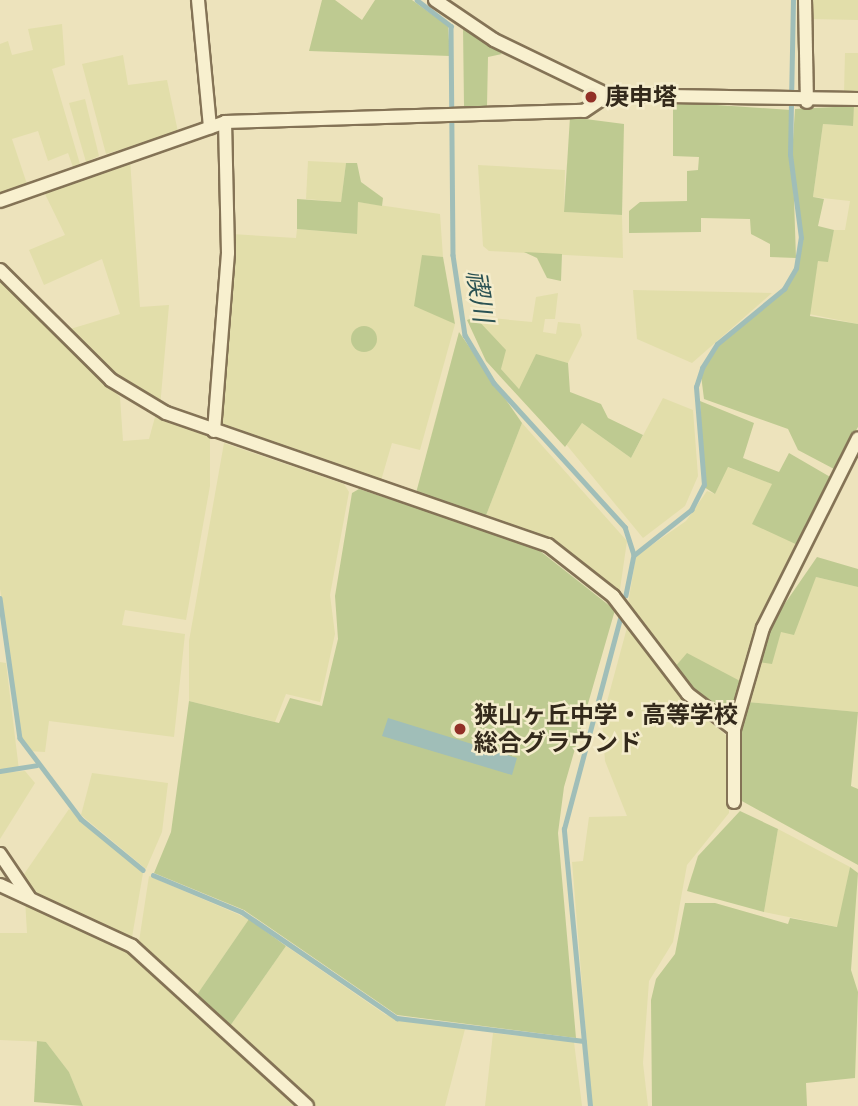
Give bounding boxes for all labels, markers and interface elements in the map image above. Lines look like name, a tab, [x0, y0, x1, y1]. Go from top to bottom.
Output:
place label: 庚申塔	[605, 83, 677, 111]
marker: 庚申塔	[583, 89, 599, 105]
water label: 禊川	[461, 268, 499, 324]
place label: 狭山ヶ丘中学・高等学校 総合グラウンド	[474, 701, 738, 757]
marker: 狭山ヶ丘中学・高等学校 総合グラウンド	[452, 721, 468, 737]

